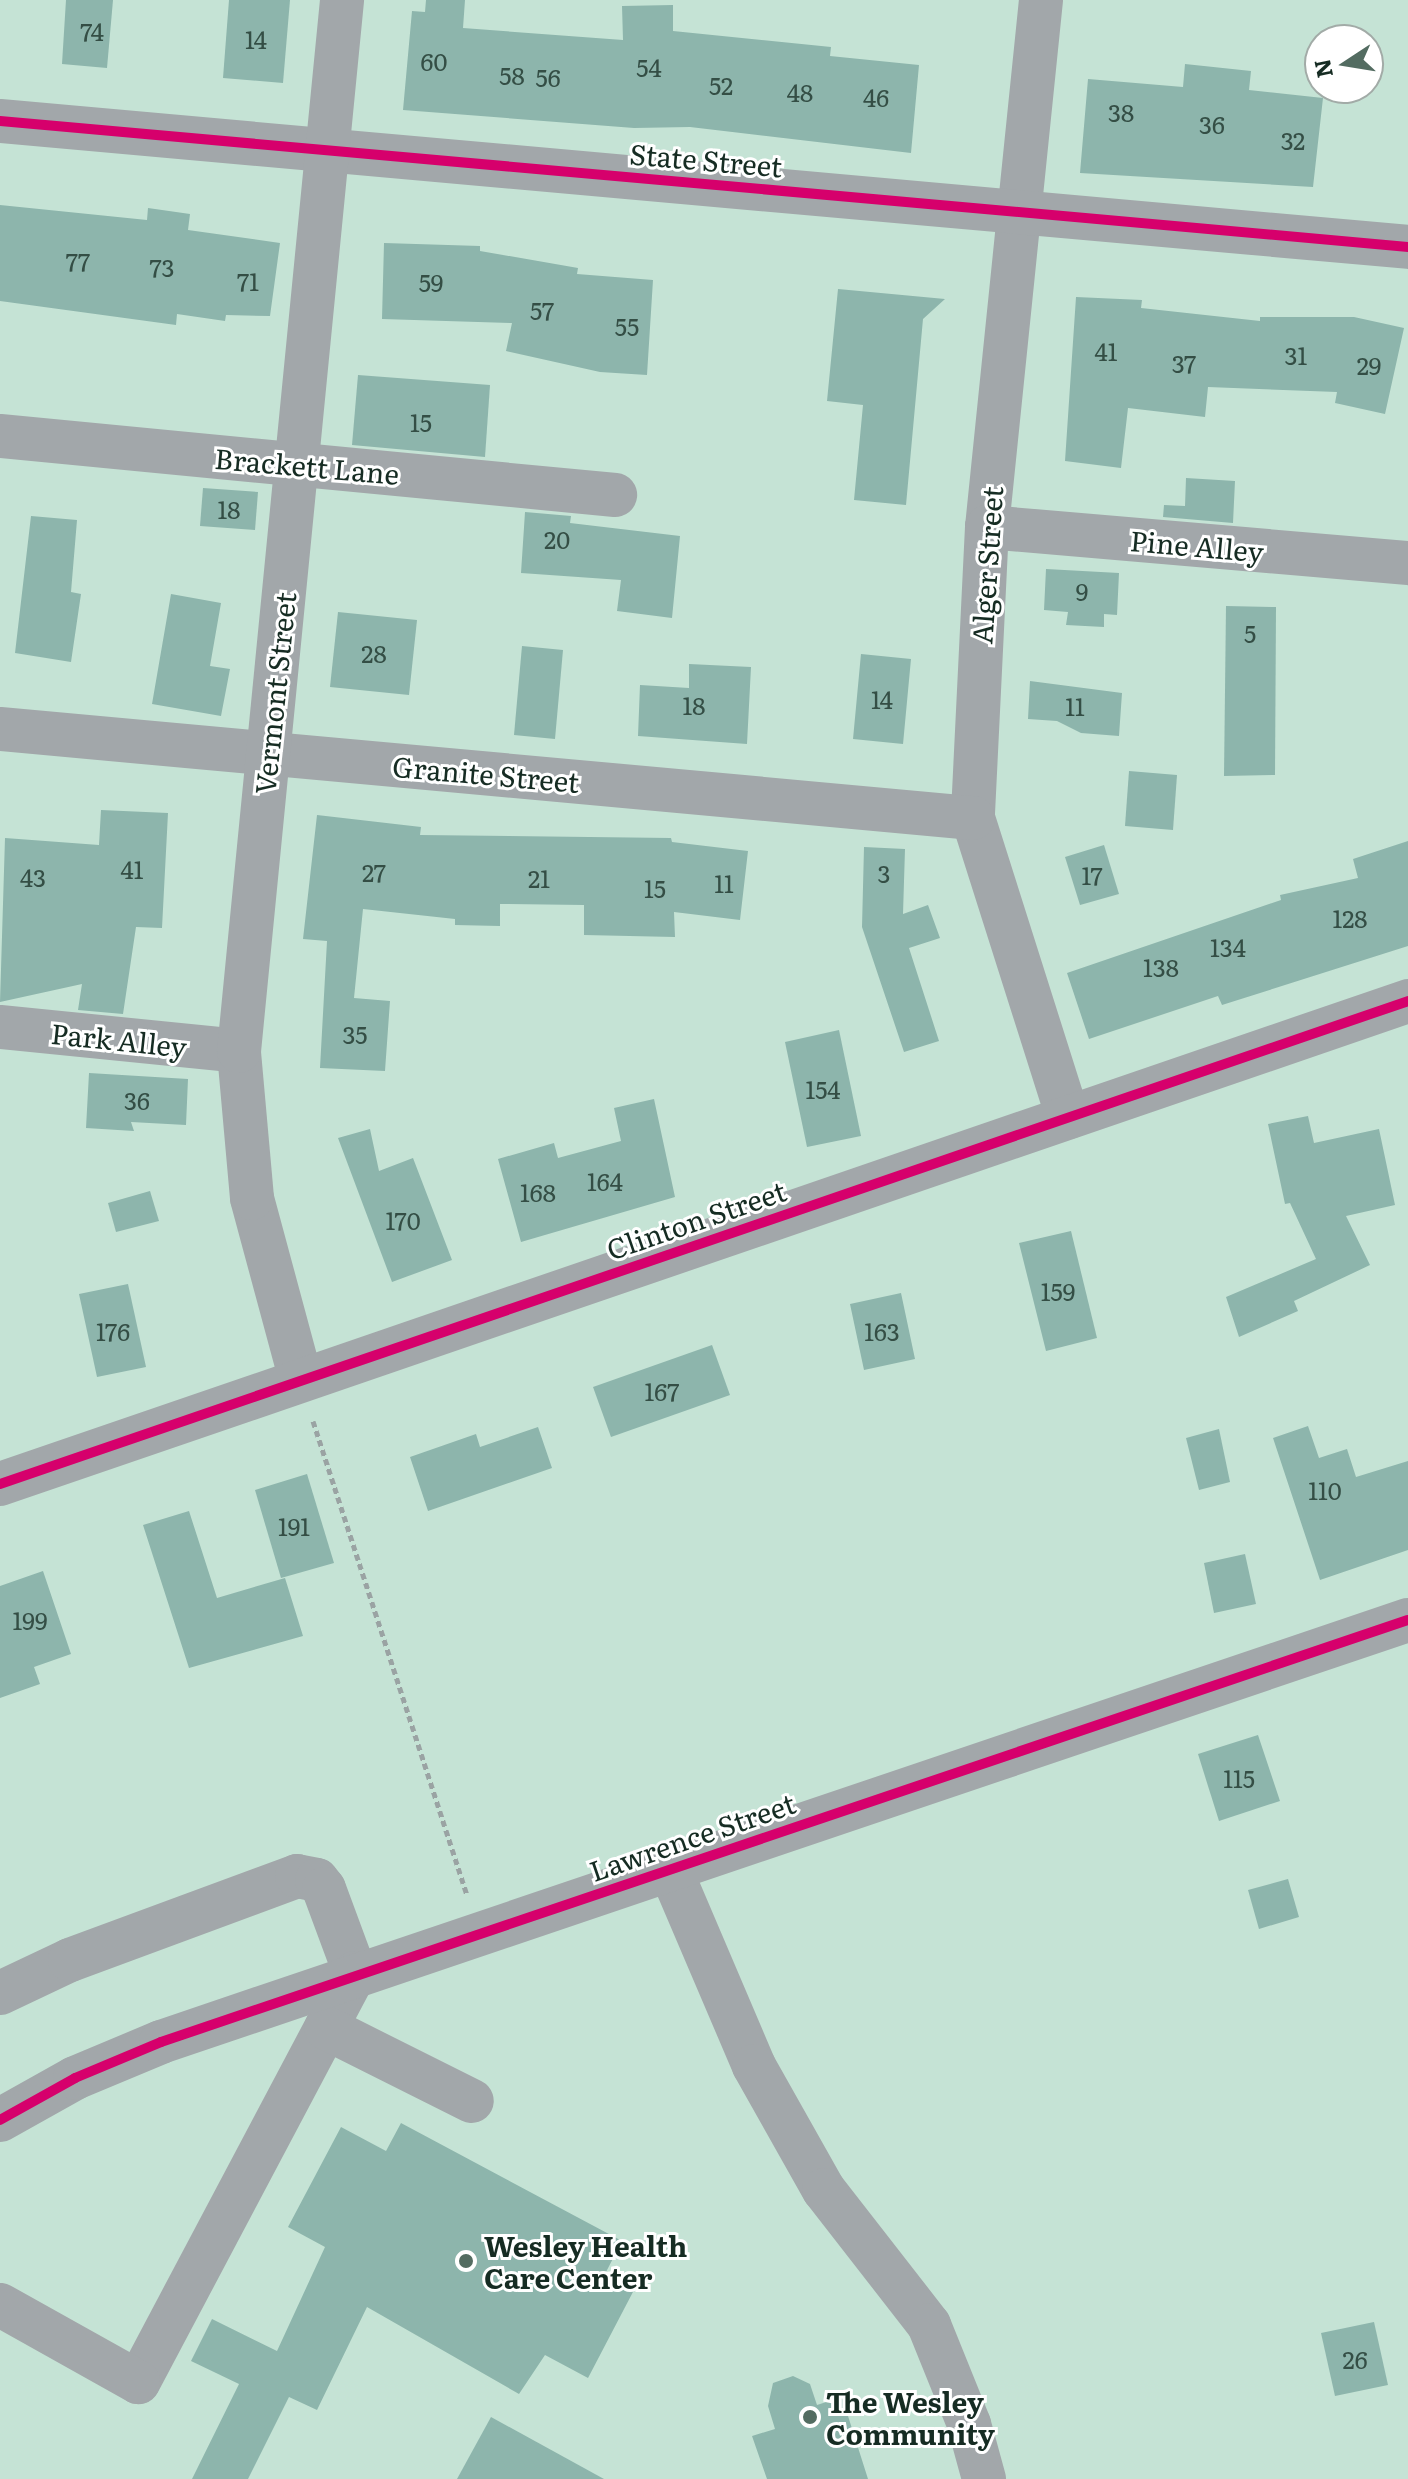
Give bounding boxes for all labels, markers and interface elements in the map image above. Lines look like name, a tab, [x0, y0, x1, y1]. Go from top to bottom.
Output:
house number: 74	[80, 17, 104, 45]
north arrow	[1304, 24, 1384, 104]
house number: 14	[245, 25, 267, 53]
house number: 60	[421, 47, 447, 75]
house number: 54	[636, 53, 662, 81]
text: N	[1304, 56, 1340, 81]
house number: 58	[499, 61, 525, 89]
house number: 56	[535, 63, 561, 91]
house number: 52	[709, 71, 733, 99]
house number: 48	[787, 78, 813, 106]
house number: 46	[863, 83, 889, 111]
house number: 38	[1108, 98, 1134, 126]
house number: 36	[1199, 110, 1225, 138]
house number: 32	[1281, 126, 1305, 154]
street label: State Street	[628, 136, 784, 182]
house number: 77	[66, 247, 90, 275]
house number: 73	[150, 253, 174, 281]
house number: 71	[237, 267, 259, 295]
house number: 59	[419, 268, 443, 296]
house number: 57	[530, 296, 554, 324]
house number: 55	[615, 312, 639, 340]
house number: 41	[1095, 337, 1117, 365]
house number: 31	[1285, 341, 1307, 369]
house number: 37	[1172, 349, 1196, 377]
house number: 29	[1357, 351, 1381, 379]
house number: 15	[410, 408, 432, 436]
street label: Brackett Lane	[213, 440, 401, 490]
street label: Alger Street	[964, 485, 1008, 645]
house number: 18	[218, 495, 240, 523]
street label: Pine Alley	[1129, 522, 1265, 568]
house number: 20	[544, 525, 570, 553]
house number: 9	[1076, 577, 1088, 605]
street label: Vermont Street	[247, 590, 301, 796]
house number: 5	[1244, 619, 1256, 647]
house number: 28	[361, 639, 387, 667]
house number: 14	[871, 685, 893, 713]
house number: 18	[683, 691, 705, 719]
house number: 11	[1065, 692, 1085, 720]
street label: Granite Street	[391, 748, 581, 798]
house number: 41	[121, 855, 143, 883]
house number: 27	[362, 858, 386, 886]
house number: 3	[877, 859, 891, 887]
house number: 17	[1081, 861, 1103, 889]
house number: 43	[20, 863, 46, 891]
house number: 21	[528, 864, 550, 892]
house number: 11	[714, 869, 734, 897]
house number: 15	[644, 874, 666, 902]
house number: 128	[1332, 904, 1368, 932]
house number: 134	[1210, 933, 1246, 961]
house number: 138	[1143, 953, 1179, 981]
street label: Park Alley	[49, 1015, 189, 1063]
house number: 35	[342, 1020, 368, 1048]
house number: 154	[805, 1075, 841, 1103]
house number: 36	[124, 1086, 150, 1114]
house number: 164	[587, 1167, 623, 1195]
street label: Clinton Street	[602, 1173, 790, 1265]
house number: 168	[520, 1178, 556, 1206]
house number: 170	[385, 1206, 421, 1234]
house number: 159	[1041, 1277, 1075, 1305]
house number: 176	[96, 1317, 130, 1345]
house number: 163	[864, 1317, 900, 1345]
house number: 167	[645, 1377, 679, 1405]
house number: 110	[1308, 1476, 1342, 1504]
house number: 191	[278, 1512, 310, 1540]
house number: 199	[13, 1606, 47, 1634]
house number: 115	[1223, 1764, 1255, 1792]
street label: Lawrence Street	[585, 1785, 799, 1887]
place label: Wesley Health Care Center	[484, 2228, 687, 2294]
marker: Wesley Health Care Center	[455, 2250, 477, 2272]
house number: 26	[1342, 2345, 1368, 2373]
place label: The Wesley Community	[826, 2384, 995, 2450]
marker: The Wesley Community	[801, 2408, 819, 2426]

